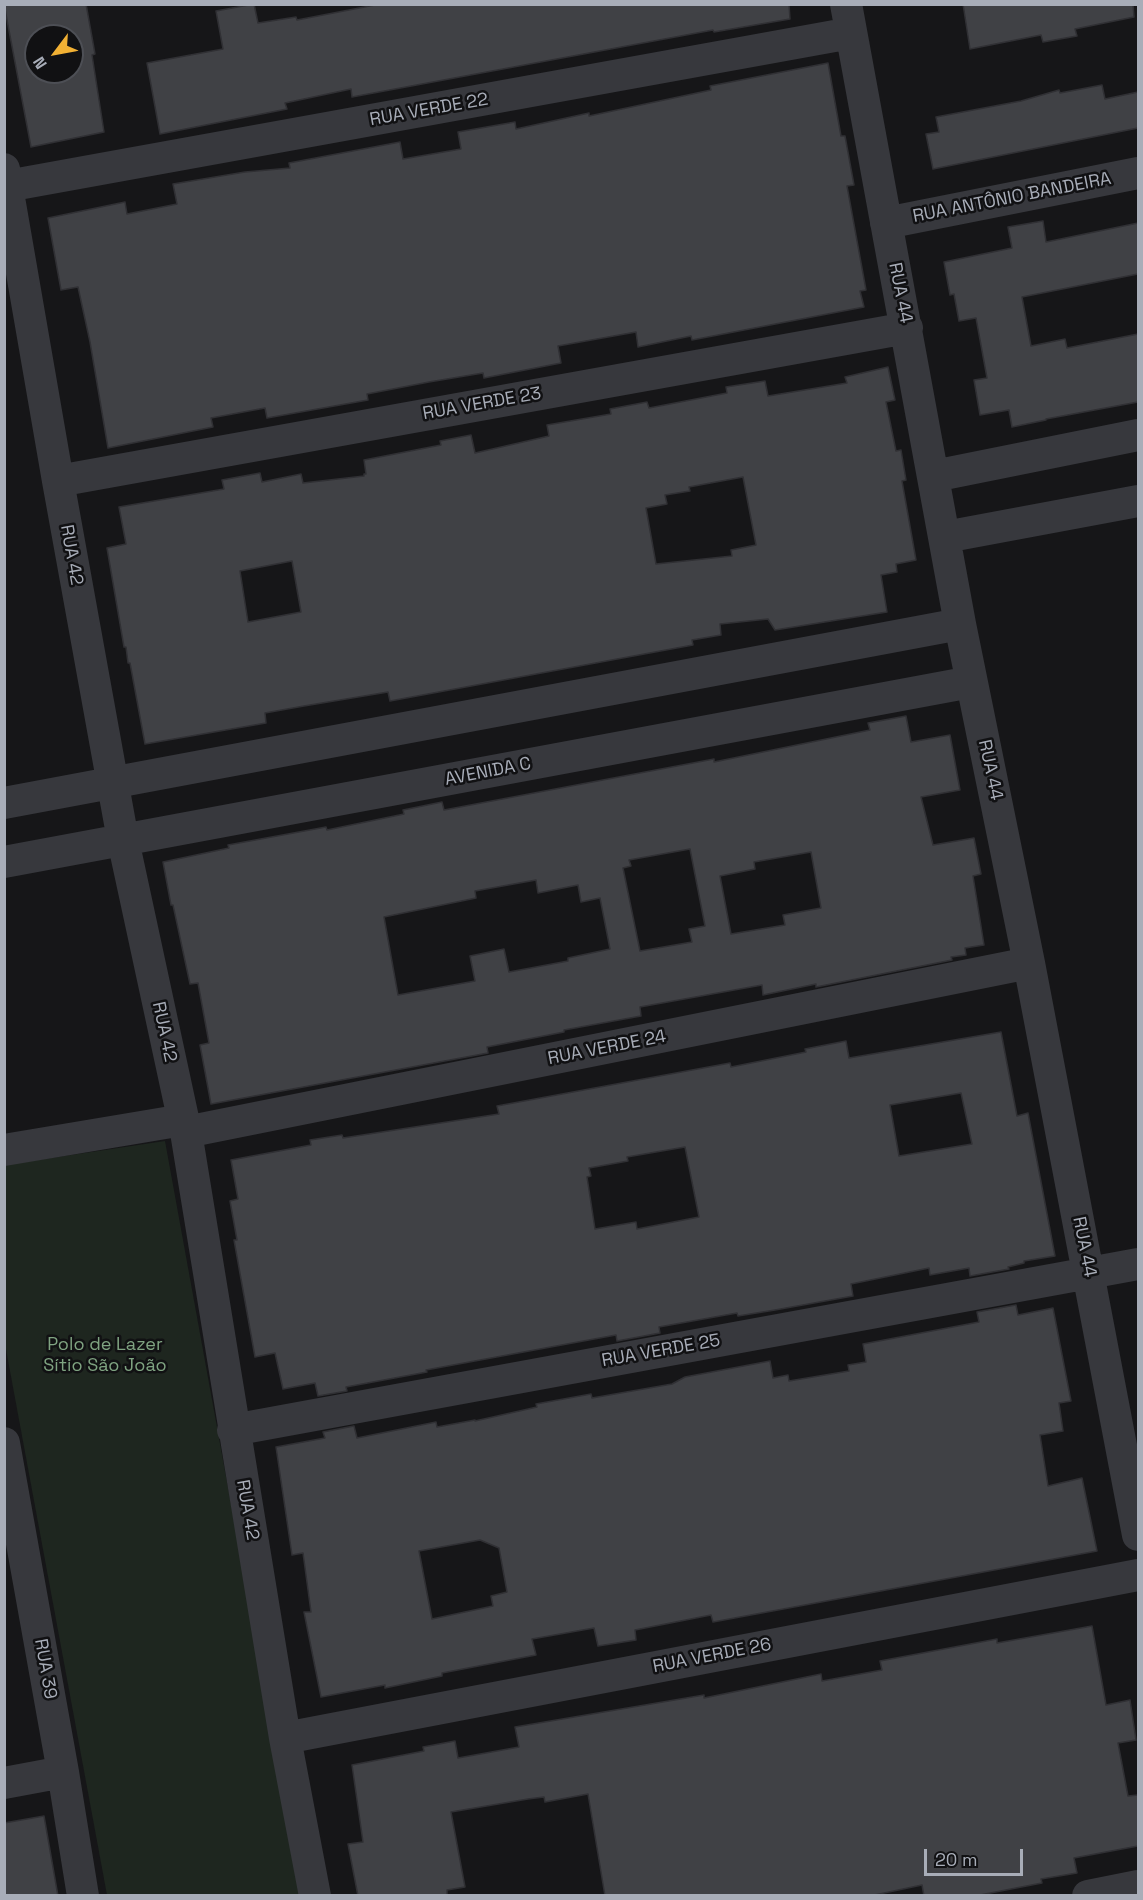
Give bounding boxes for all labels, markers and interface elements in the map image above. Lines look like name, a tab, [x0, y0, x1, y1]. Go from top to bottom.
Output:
north arrow	[24, 24, 84, 84]
text: N	[28, 53, 52, 73]
street label: RUA VERDE 22	[368, 89, 490, 131]
street label: RUA ANTÔNIO BANDEIRA	[911, 168, 1113, 228]
street label: RUA 44	[884, 261, 916, 325]
street label: RUA VERDE 23	[421, 383, 543, 425]
street label: RUA 42	[55, 523, 87, 587]
street label: RUA 44	[973, 738, 1007, 802]
street label: AVENIDA C	[443, 753, 533, 791]
street label: RUA 42	[147, 1000, 181, 1064]
street label: RUA VERDE 24	[546, 1026, 668, 1070]
street label: RUA 44	[1068, 1215, 1100, 1279]
street label: RUA VERDE 25	[600, 1330, 722, 1372]
park label: Polo de Lazer Sítio São João	[43, 1334, 167, 1376]
street label: RUA 42	[231, 1478, 263, 1542]
street label: RUA VERDE 26	[651, 1634, 773, 1678]
street label: RUA 39	[29, 1637, 61, 1701]
scale bar	[927, 1837, 1026, 1875]
text: 20 m	[935, 1848, 978, 1871]

